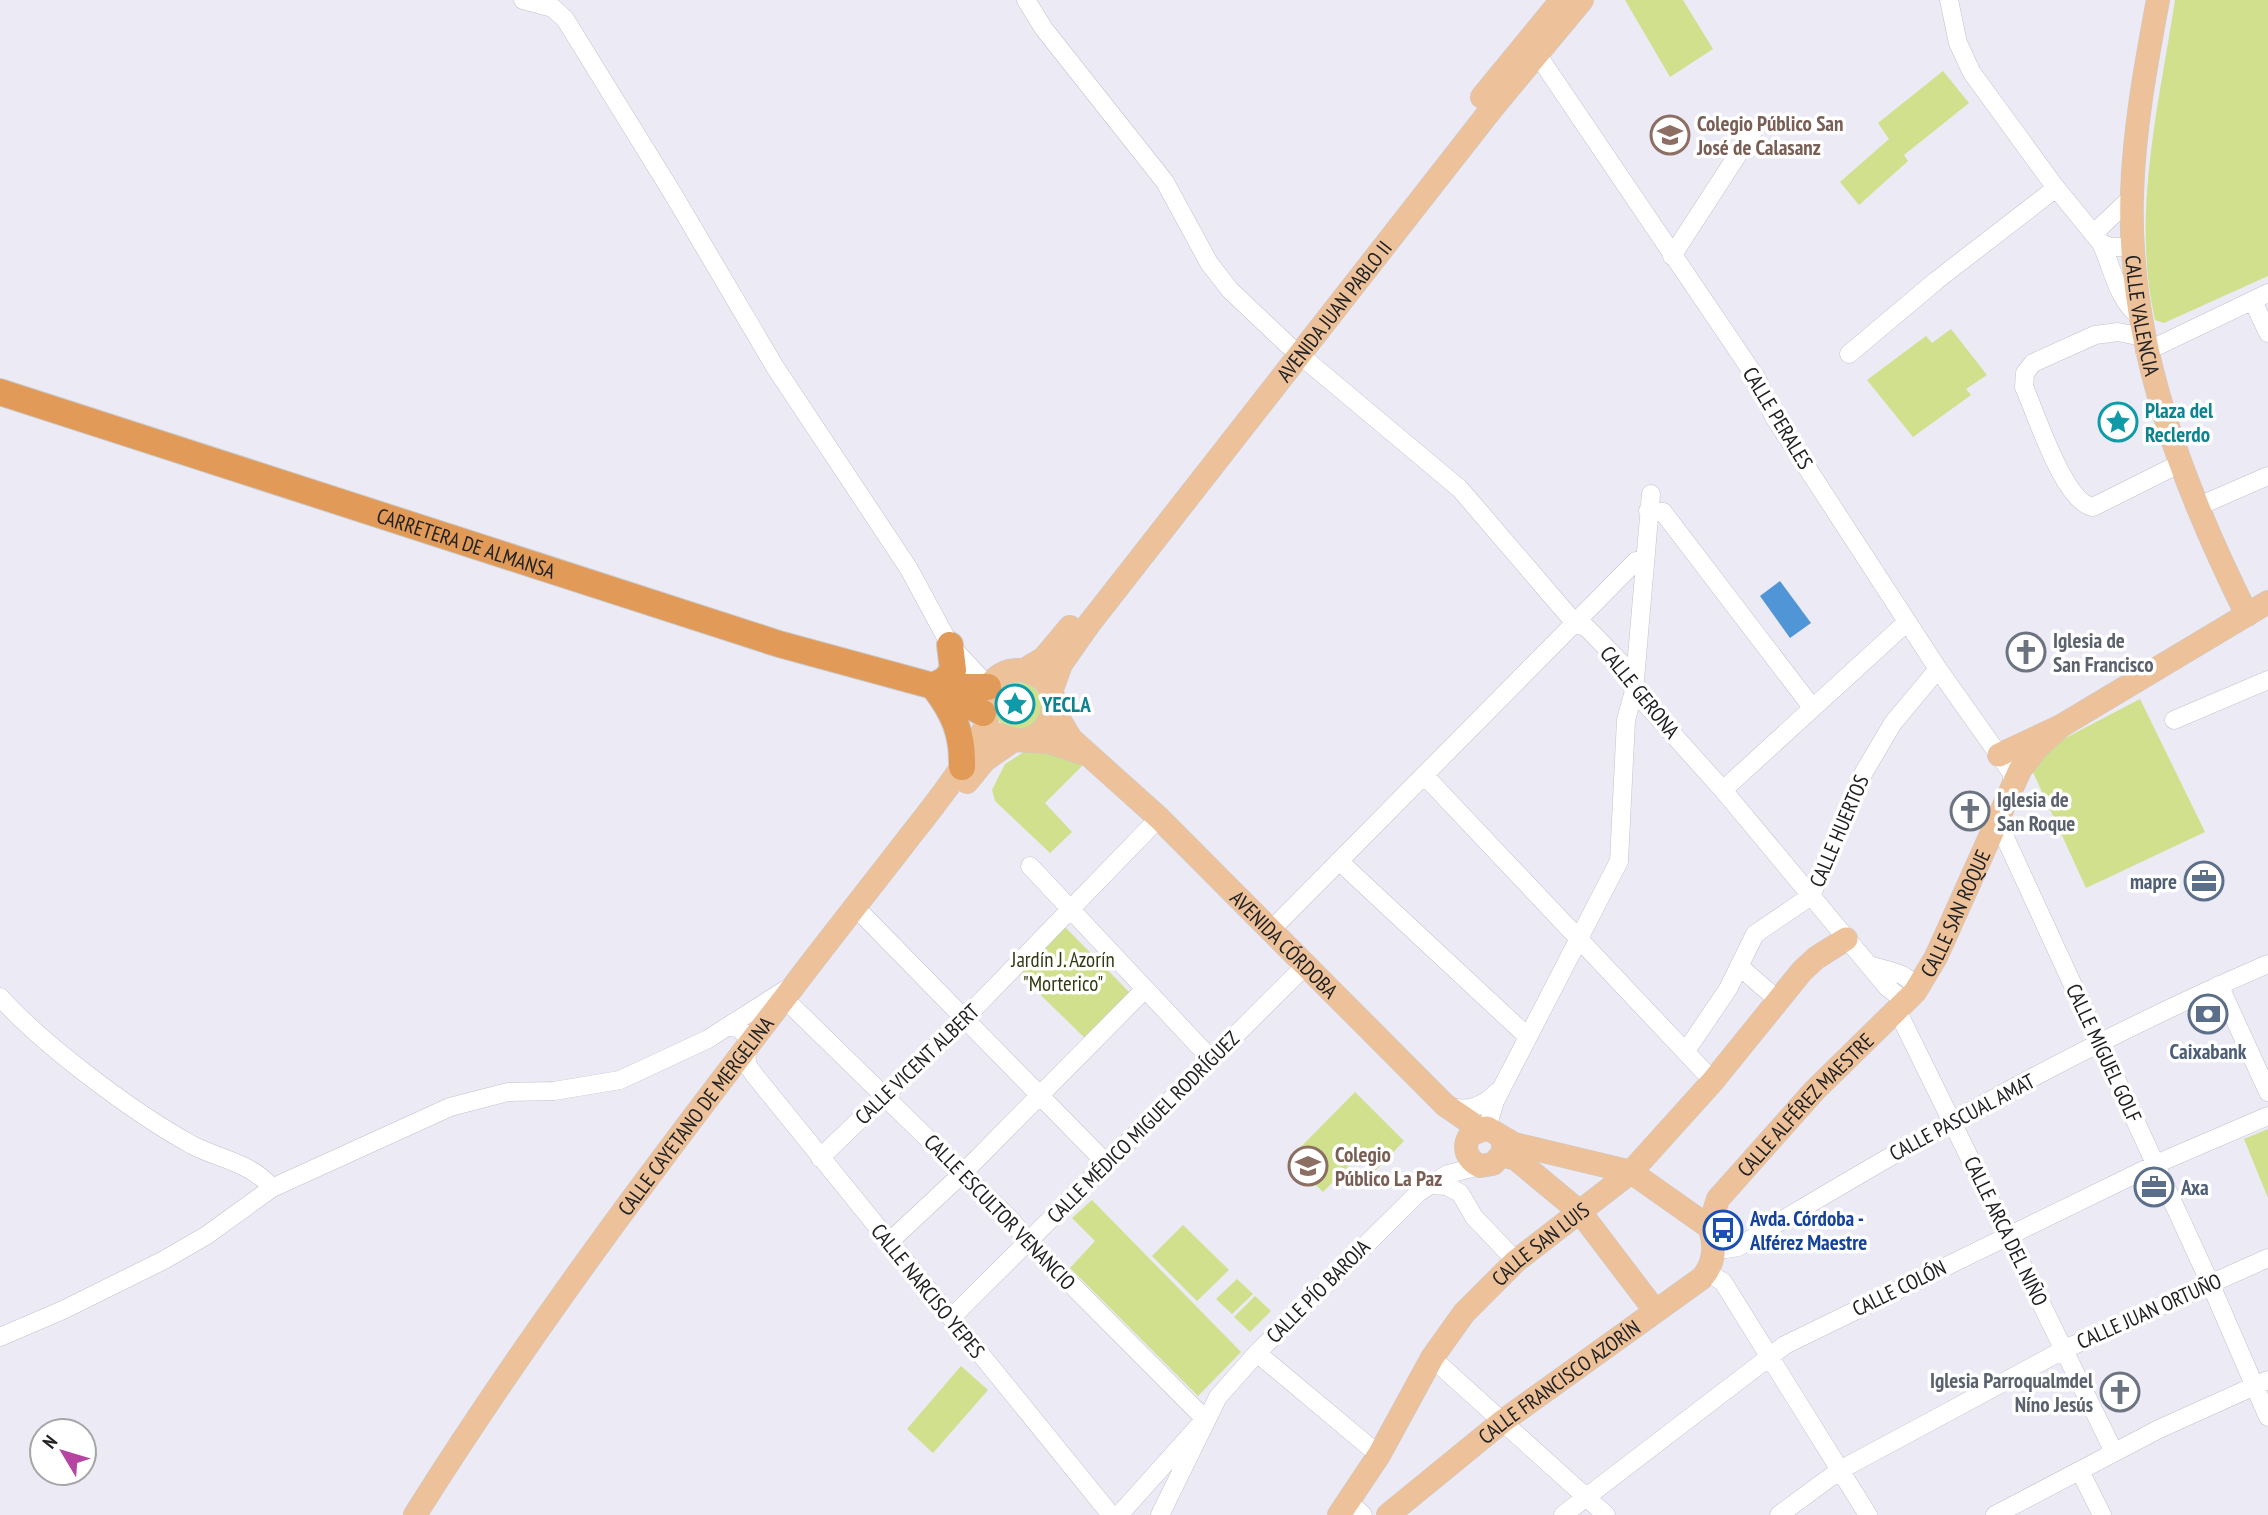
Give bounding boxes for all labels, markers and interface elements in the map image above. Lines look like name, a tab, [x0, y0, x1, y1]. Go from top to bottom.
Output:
place label: Colegio Público San José de Calasanz	[1696, 110, 1843, 161]
school or university icon: Colegio Público San José de Calasanz	[1649, 114, 1691, 156]
street label: AVENIDA JUAN PABLO II	[1270, 235, 1397, 387]
street label: CALLE VALENCIA	[2120, 254, 2166, 378]
street label: CALLE PERALES	[1737, 362, 1819, 474]
place label: Plaza del Reclerdo	[2145, 397, 2214, 448]
place icon: Plaza del Reclerdo	[2097, 401, 2139, 443]
street label: CARRETERA DE ALMANSA	[374, 501, 559, 584]
place label: Iglesia de San Francisco	[2053, 627, 2154, 678]
church icon: Iglesia de San Francisco	[2005, 631, 2047, 673]
street label: CALLE GERONA	[1594, 640, 1686, 744]
place icon: YECLA	[994, 683, 1036, 725]
place label: YECLA	[1041, 691, 1091, 718]
street label: CALLE HUERTOS	[1803, 771, 1875, 891]
place label: Iglesia de San Roque	[1997, 786, 2075, 837]
church icon: Iglesia de San Roque	[1949, 790, 1991, 832]
street label: CALLE SAN ROQUE	[1914, 845, 1996, 982]
office icon: mapre	[2183, 860, 2225, 902]
place label: mapre	[2130, 868, 2177, 895]
street label: AVENIDA CÓRDOBA	[1225, 884, 1344, 1004]
park label: Jardín J. Azorín "Morterico"	[1010, 946, 1115, 997]
street label: CALLE MIGUEL GOLF	[2060, 979, 2148, 1127]
bank icon: Caixabank	[2187, 993, 2229, 1035]
street label: CALLE VICENT ALBERT	[849, 997, 985, 1130]
street label: CALLE CAYETANO DE MERGELINA	[611, 1011, 779, 1221]
street label: CALLE MÉDICO MIGUEL RODRÍGUEZ	[1041, 1025, 1245, 1229]
street label: CALLE ALFÉREZ MAESTRE	[1731, 1027, 1879, 1182]
place label: Caixabank	[2170, 1038, 2247, 1065]
street label: CALLE PASCUAL AMAT	[1885, 1067, 2040, 1167]
street label: CALLE ESCULTOR VENANCIO	[919, 1128, 1081, 1296]
place label: Colegio Público La Paz	[1335, 1141, 1442, 1192]
school or university icon: Colegio Público La Paz	[1287, 1145, 1329, 1187]
street label: CALLE ARCA DEL NIÑO	[1958, 1152, 2054, 1310]
office icon: Axa	[2133, 1166, 2175, 1208]
place label: Axa	[2180, 1174, 2209, 1201]
street label: CALLE SAN LUIS	[1486, 1196, 1594, 1291]
place label: Avda. Córdoba - Alférez Maestre	[1749, 1205, 1867, 1256]
bus stop icon: Avda. Córdoba - Alférez Maestre	[1702, 1209, 1744, 1251]
street label: CALLE NARCISO YEPES	[865, 1218, 991, 1364]
street label: CALLE PÍO BAROJA	[1260, 1233, 1376, 1349]
street label: CALLE COLÓN	[1848, 1254, 1950, 1322]
street label: CALLE JUAN ORTUÑO	[2073, 1267, 2225, 1355]
street label: CALLE FRANCISCO AZORÍN	[1472, 1313, 1645, 1449]
place label: Iglesia Parroqualmdel Níno Jesús	[1930, 1367, 2094, 1418]
church icon: Iglesia Parroqualmdel Níno Jesús	[2099, 1371, 2141, 1413]
north arrow	[28, 1417, 98, 1487]
text: N	[37, 1430, 62, 1453]

